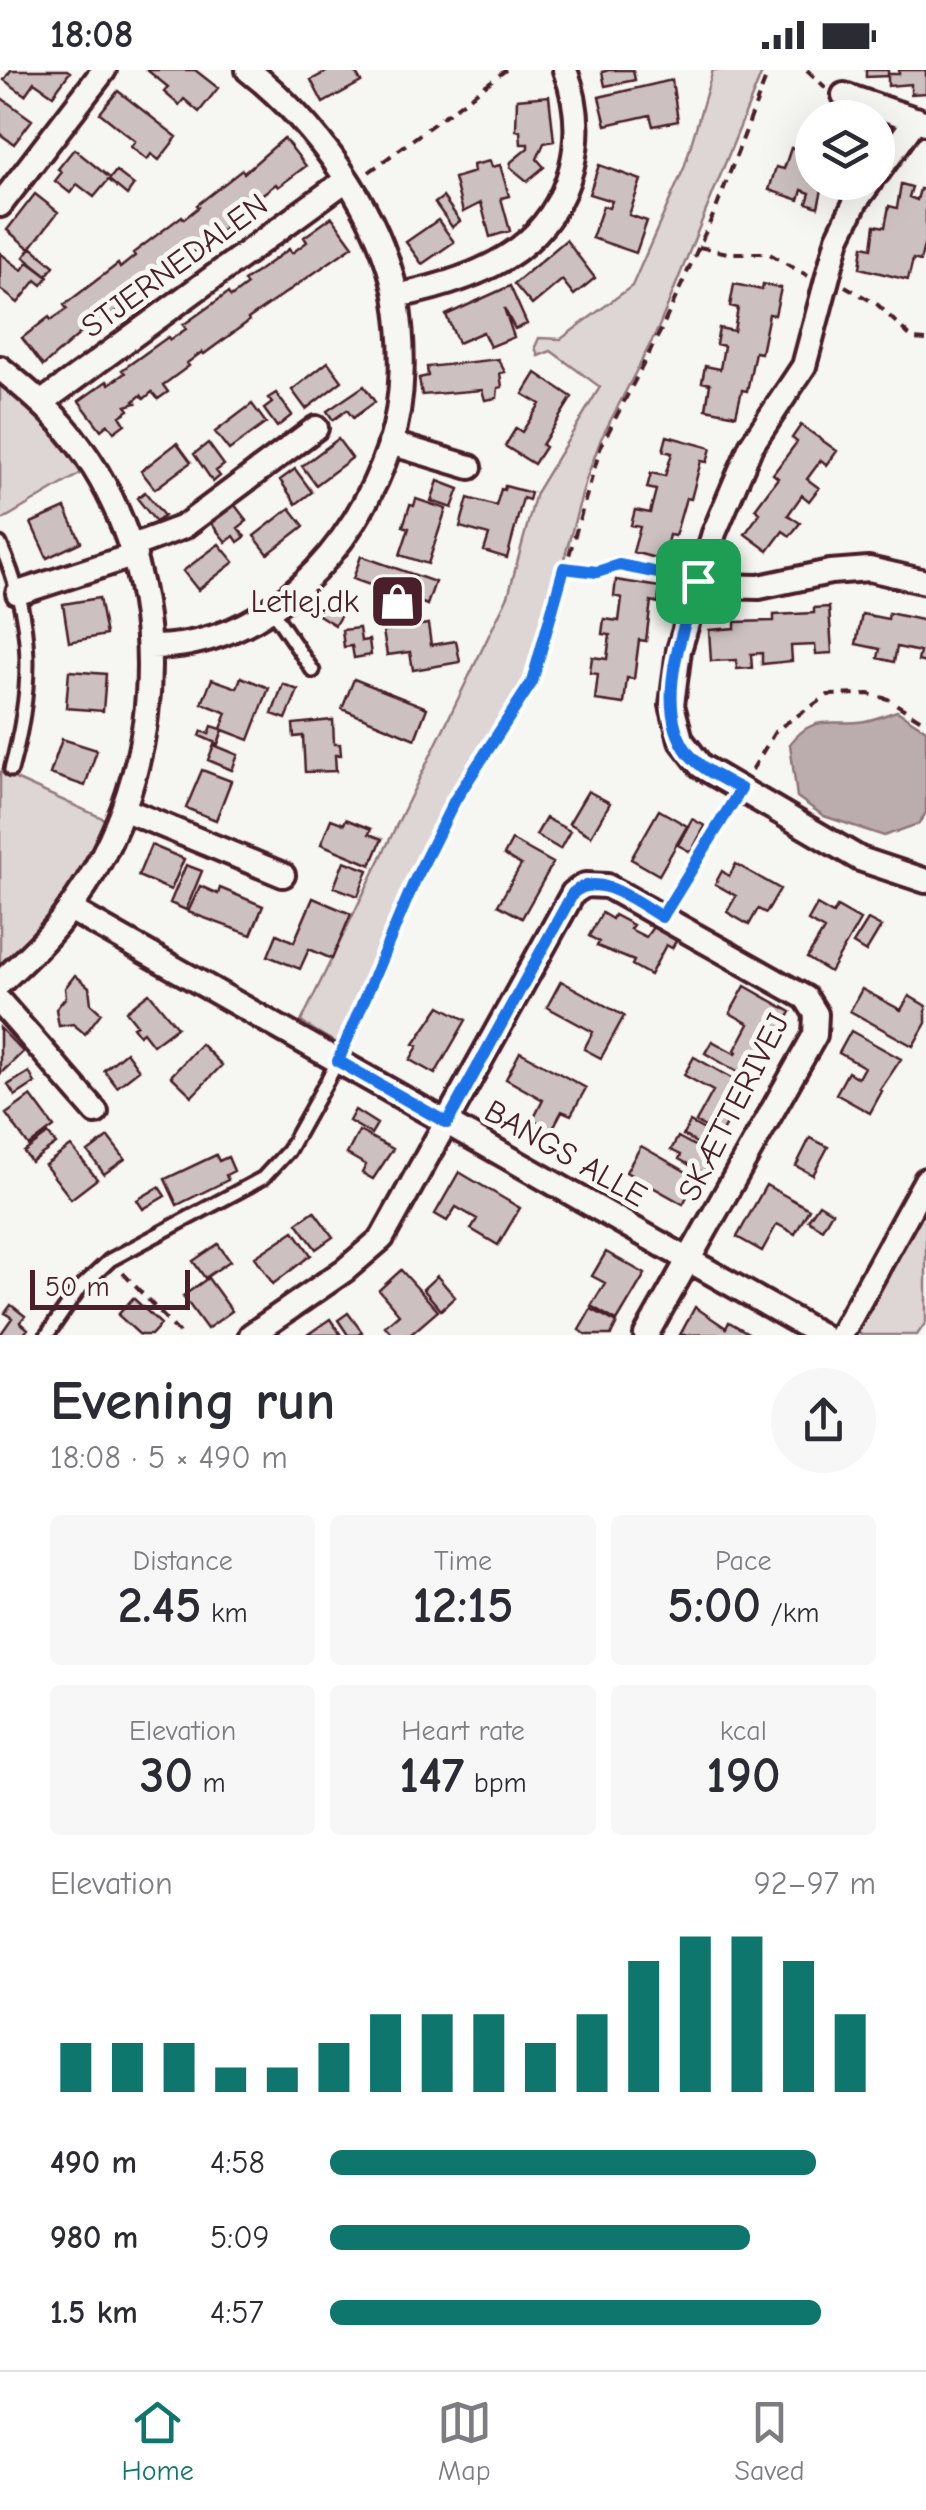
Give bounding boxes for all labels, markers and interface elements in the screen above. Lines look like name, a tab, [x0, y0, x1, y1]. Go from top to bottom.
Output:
text: 18:08	[50, 13, 133, 57]
map controls	[795, 100, 895, 200]
button: layers	[795, 100, 895, 200]
street label: STJERNEDALEN	[74, 186, 275, 345]
pin	[656, 539, 741, 624]
icon: arrive	[671, 554, 726, 609]
shop icon: Letlej.dk	[368, 571, 428, 631]
place label: Letlej.dk	[250, 583, 360, 620]
street label: SKÆTTERIVEJ	[670, 1007, 796, 1207]
street label: BANGS ALLE	[478, 1092, 653, 1215]
scale bar	[30, 1265, 190, 1310]
text: 50 m	[45, 1271, 110, 1303]
button: share	[771, 1368, 876, 1473]
text: Evening run	[50, 1369, 335, 1433]
text: 18:08 · 5 × 490 m	[50, 1439, 288, 1476]
text: Distance	[133, 1545, 233, 1577]
text: Time	[434, 1545, 492, 1577]
text: Pace	[715, 1545, 772, 1577]
text: 2.45	[118, 1577, 202, 1635]
text: 12:15	[412, 1577, 514, 1635]
text: 5:00	[667, 1577, 761, 1635]
text: km	[202, 1597, 248, 1629]
text: /km	[761, 1597, 820, 1629]
text: Elevation	[129, 1715, 236, 1747]
text: Heart rate	[401, 1715, 525, 1747]
text: kcal	[720, 1715, 767, 1747]
text: 30	[140, 1747, 193, 1805]
text: 147	[399, 1747, 464, 1805]
text: 190	[706, 1747, 781, 1805]
text: m	[193, 1767, 226, 1799]
text: bpm	[464, 1767, 527, 1799]
text: Elevation	[50, 1865, 173, 1902]
text: 92–97 m	[754, 1865, 876, 1902]
text: 490 m	[50, 2144, 137, 2181]
text: 4:58	[210, 2144, 265, 2181]
text: 980 m	[50, 2219, 138, 2256]
text: 5:09	[210, 2219, 270, 2256]
text: 1.5 km	[50, 2294, 138, 2331]
text: 4:57	[210, 2294, 264, 2331]
tab: Home	[121, 2395, 194, 2487]
tab: Map	[437, 2395, 492, 2487]
tab: Saved	[735, 2395, 805, 2487]

